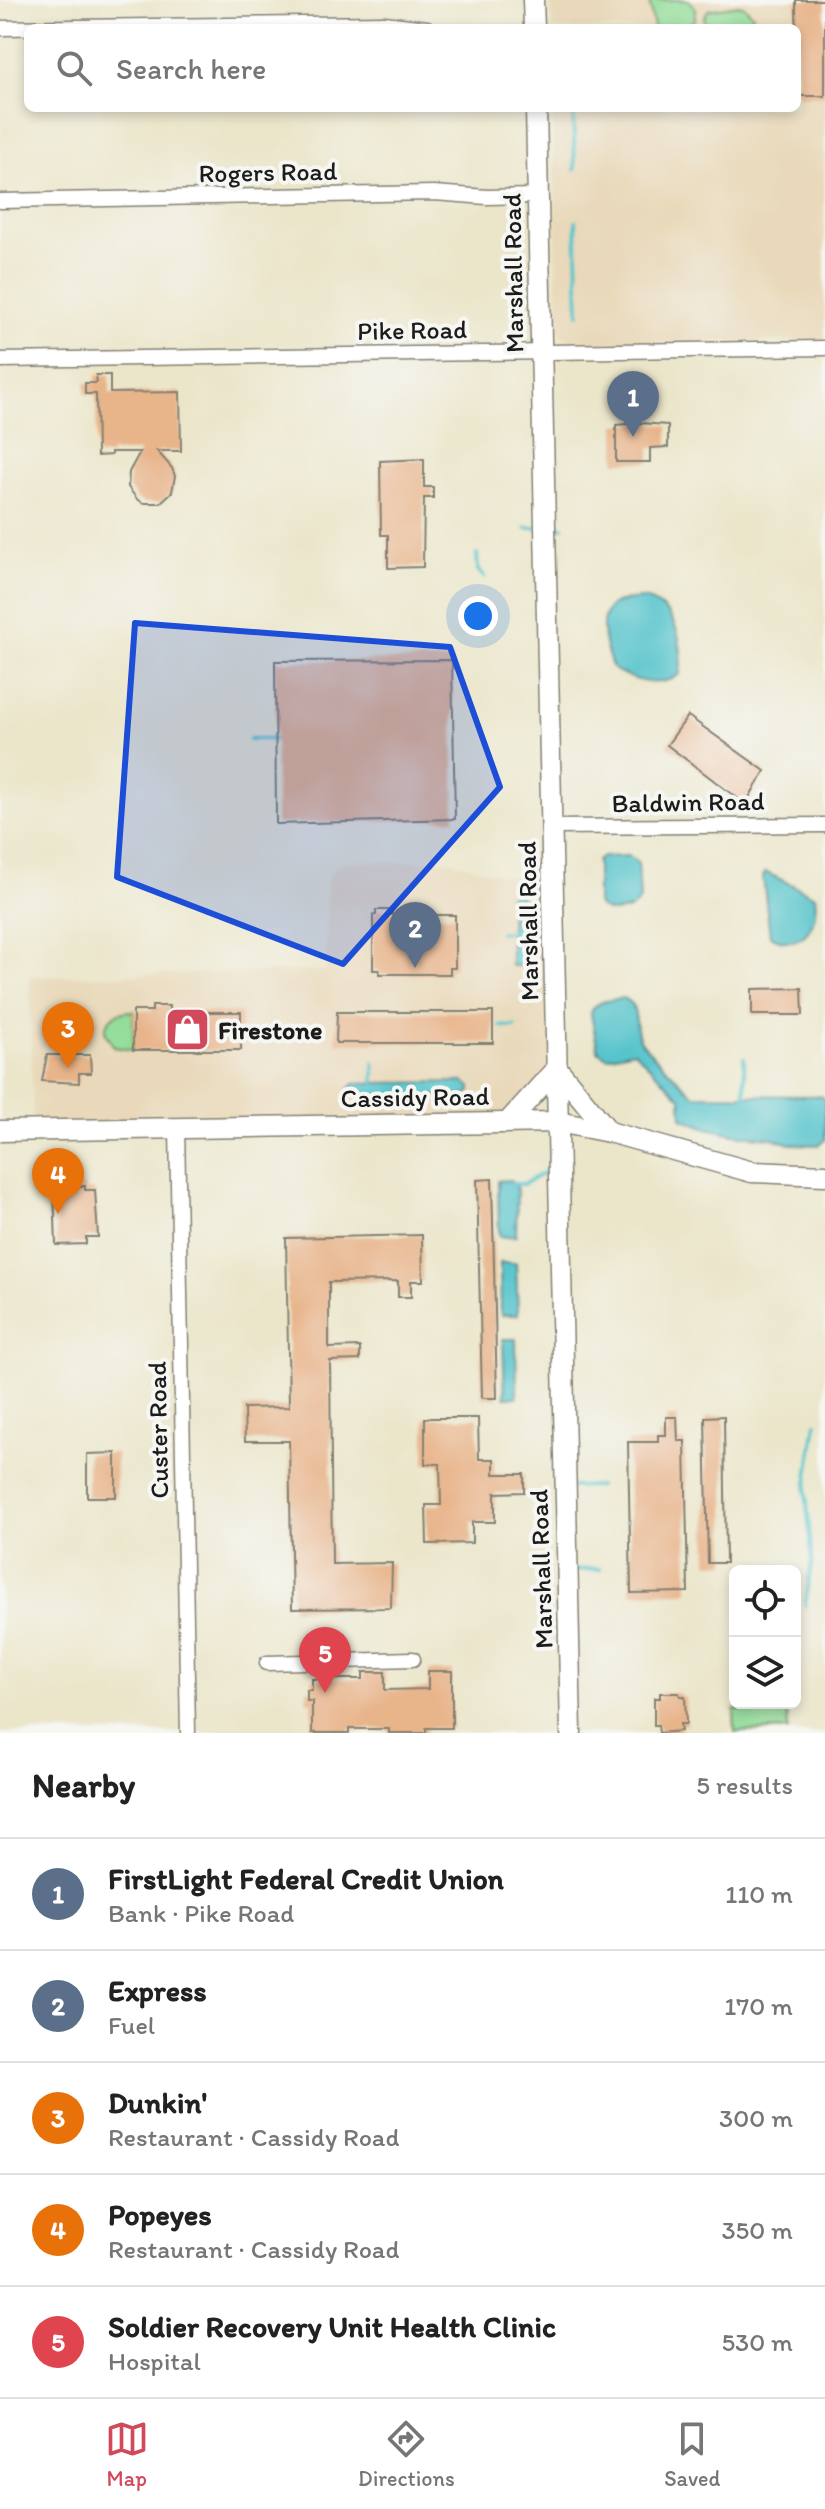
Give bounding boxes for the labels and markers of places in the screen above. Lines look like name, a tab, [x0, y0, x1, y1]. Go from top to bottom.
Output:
pin: 1	[607, 371, 659, 437]
pin: 2	[389, 902, 441, 968]
pin: 3	[42, 1002, 94, 1068]
shop icon: Firestone	[163, 1006, 211, 1054]
place label: Firestone	[218, 1014, 322, 1046]
pin: 4	[32, 1148, 84, 1214]
pin: 5	[299, 1627, 351, 1693]

